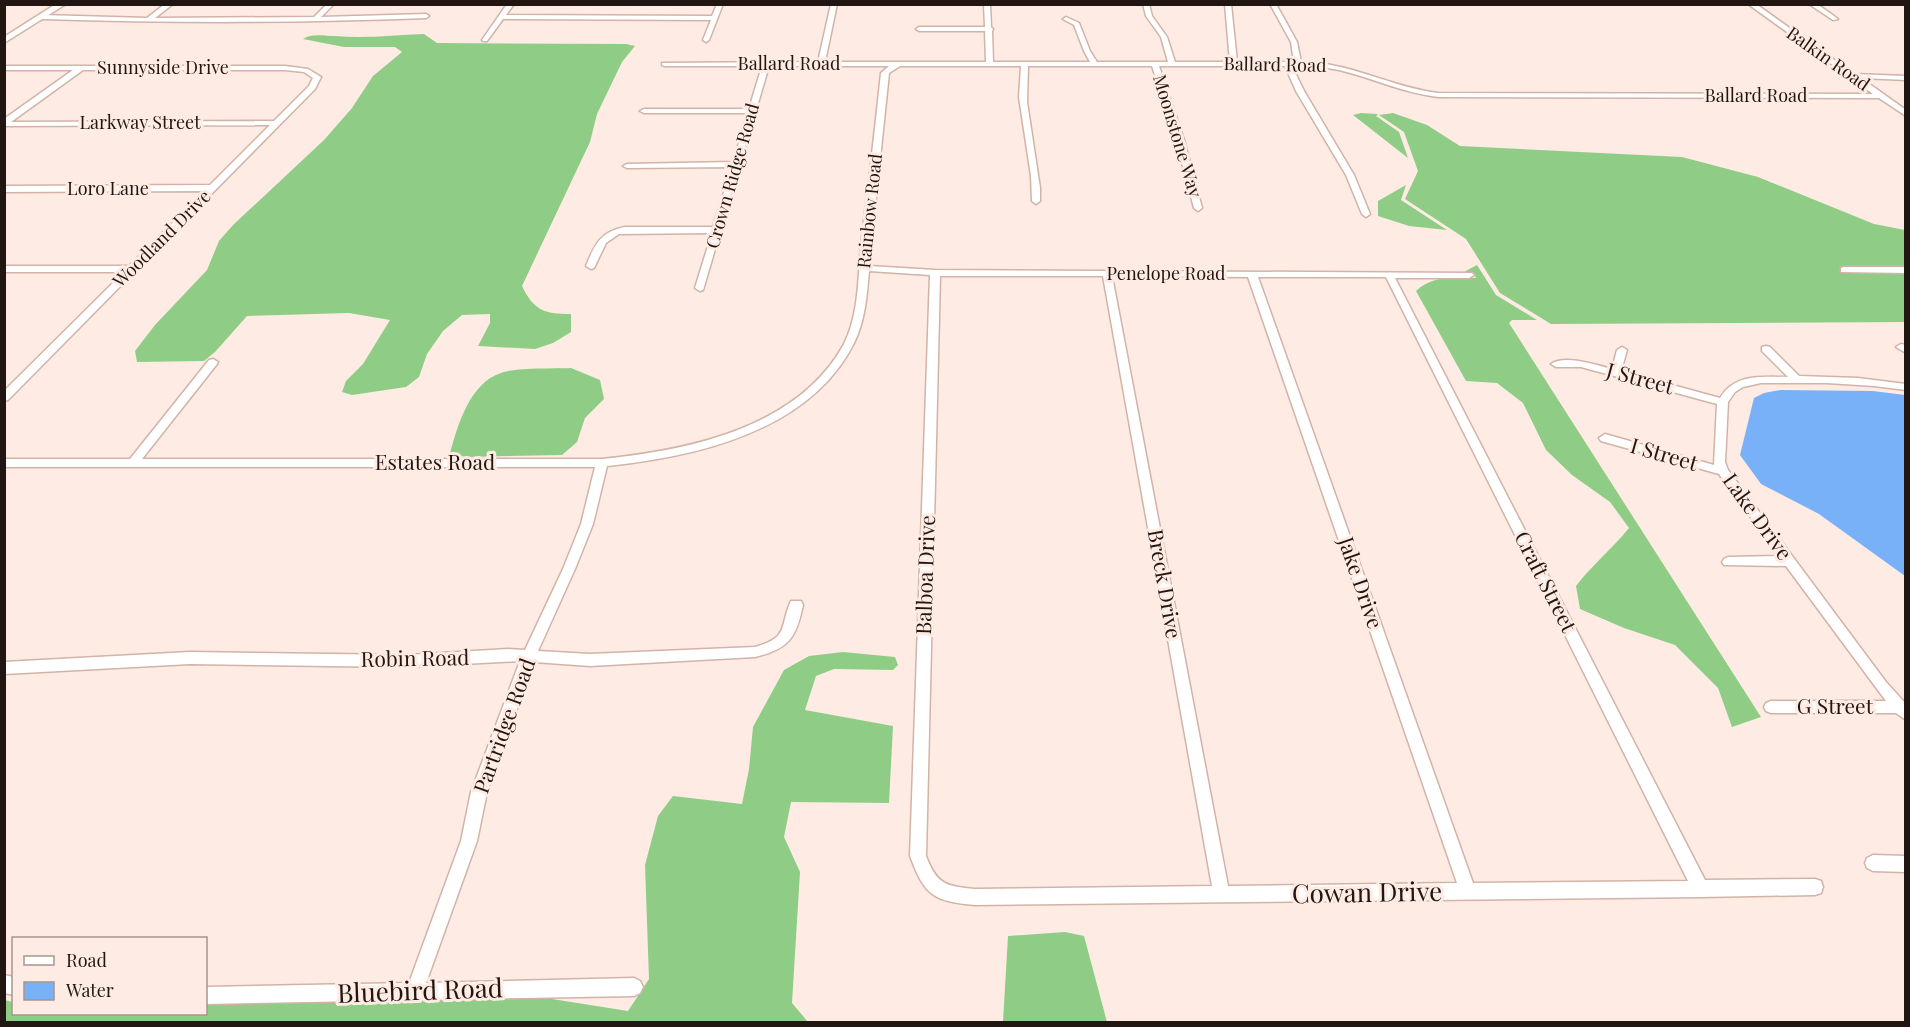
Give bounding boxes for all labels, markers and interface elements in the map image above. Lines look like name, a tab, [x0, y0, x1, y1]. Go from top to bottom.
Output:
street label: Balkin Road	[1782, 21, 1875, 96]
street label: Ballard Road	[738, 51, 841, 75]
street label: Ballard Road	[1223, 51, 1327, 77]
street label: Sunnyside Drive	[97, 55, 229, 79]
street label: Moonstone Way	[1148, 71, 1208, 200]
street label: Ballard Road	[1705, 83, 1808, 107]
street label: Crown Ridge Road	[700, 100, 764, 251]
street label: Larkway Street	[79, 110, 201, 134]
street label: Rainbow Road	[851, 152, 887, 270]
street label: Loro Lane	[67, 176, 149, 200]
street label: Woodland Drive	[106, 184, 215, 293]
street label: Penelope Road	[1106, 261, 1226, 285]
street label: J Street	[1603, 354, 1678, 400]
street label: I Street	[1628, 430, 1702, 476]
street label: Estates Road	[375, 447, 495, 475]
street label: Lake Drive	[1718, 467, 1800, 565]
street label: Balboa Drive	[908, 515, 940, 635]
street label: Craft Street	[1509, 526, 1584, 637]
street label: Breck Drive	[1143, 527, 1189, 641]
street label: Jake Drive	[1333, 532, 1391, 632]
street label: Robin Road	[360, 642, 470, 672]
street label: Partridge Road	[466, 654, 540, 797]
street label: G Street	[1797, 691, 1874, 719]
street label: Cowan Drive	[1291, 873, 1442, 910]
legend	[12, 937, 207, 1015]
text: Road	[66, 948, 107, 972]
street label: Bluebird Road	[337, 969, 503, 1010]
text: Water	[65, 978, 114, 1002]

